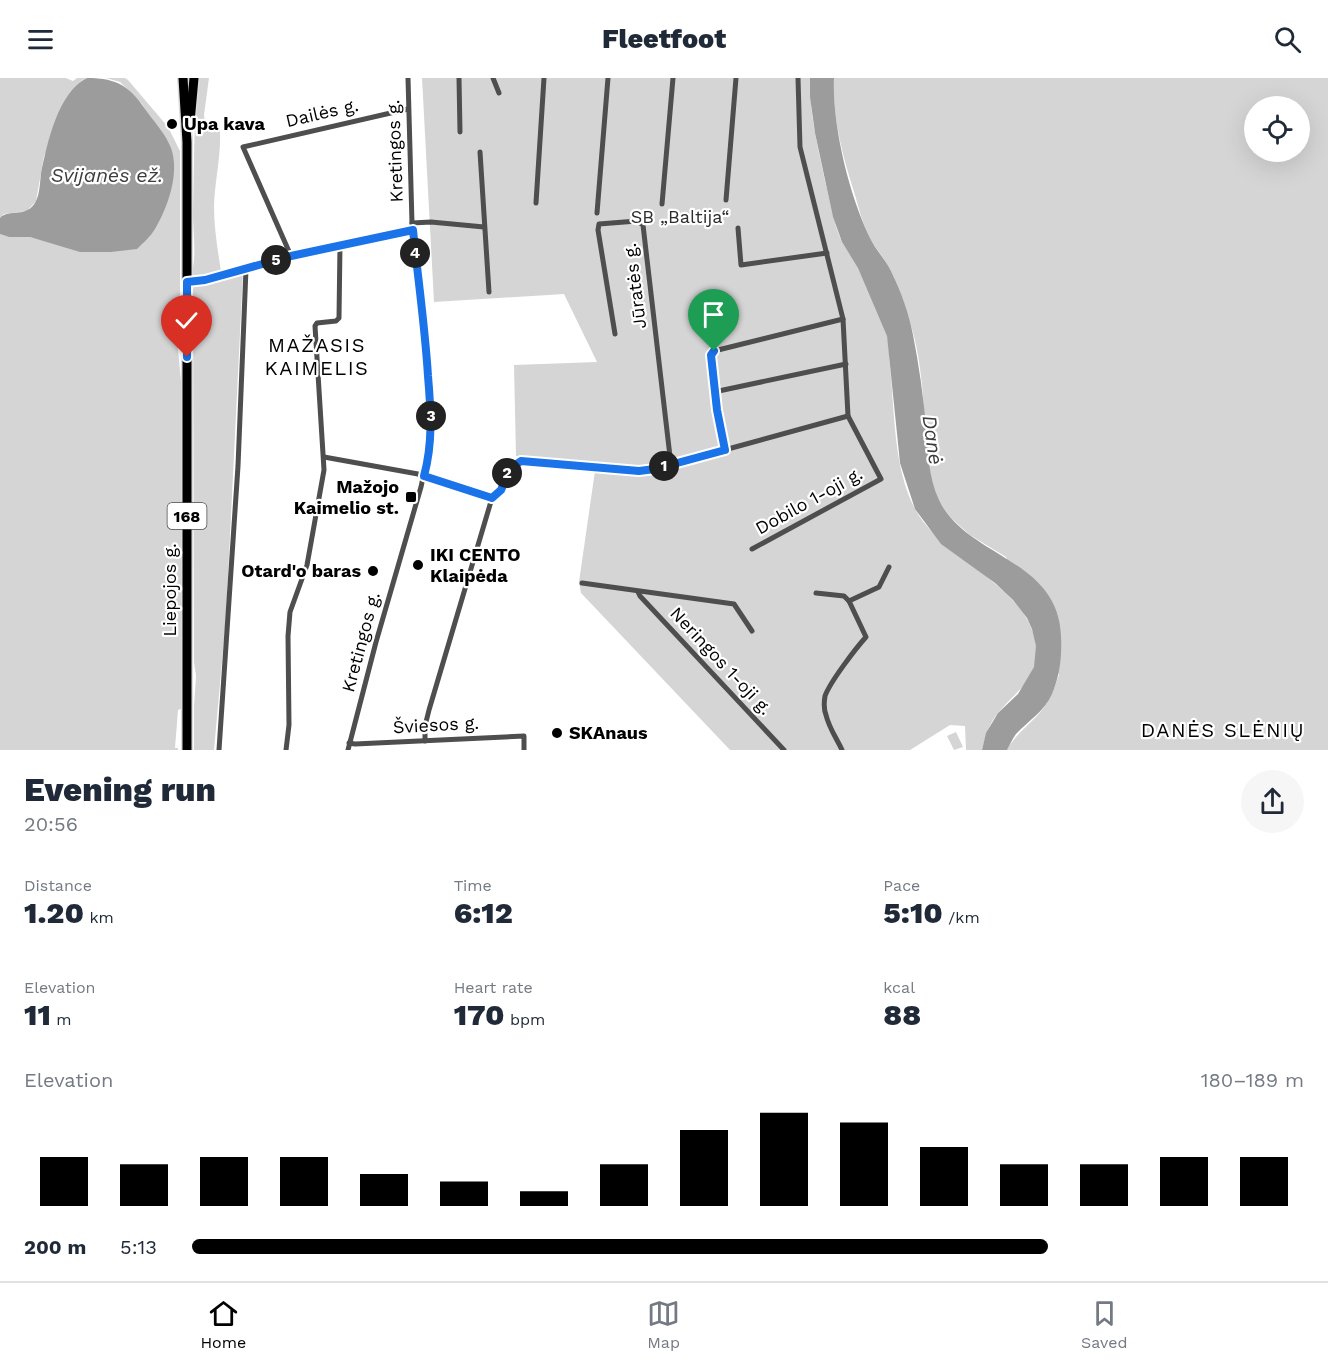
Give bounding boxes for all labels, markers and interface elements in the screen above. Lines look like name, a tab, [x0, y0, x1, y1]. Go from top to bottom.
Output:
icon: menu	[24, 23, 57, 56]
text: Fleetfoot	[602, 23, 726, 55]
icon: search	[1271, 23, 1304, 56]
street label: Dailės g.	[284, 94, 360, 131]
map controls	[1244, 96, 1310, 162]
button: locate	[1244, 96, 1310, 162]
street label: Kretingos g.	[382, 99, 407, 203]
place label: Upa kava	[184, 113, 265, 134]
marker: Upa kava	[165, 117, 179, 131]
water label: Svijanės ež.	[51, 163, 163, 187]
park label: SB „Baltija“	[631, 206, 729, 227]
pin: 4	[400, 238, 430, 268]
street label: Jūratės g.	[619, 242, 650, 330]
text: 4	[410, 243, 420, 262]
pin: 5	[261, 245, 291, 275]
text: 5	[271, 250, 281, 269]
pin	[688, 289, 739, 351]
pin	[161, 295, 212, 357]
icon: arrive	[697, 298, 730, 331]
icon: check	[170, 304, 203, 337]
district label: MAŽASIS KAIMELIS	[265, 333, 369, 380]
pin: 3	[416, 401, 446, 431]
text: 3	[426, 406, 436, 425]
water label: Danė	[918, 414, 948, 466]
pin: 1	[649, 451, 679, 481]
text: 1	[661, 456, 667, 475]
pin: 2	[492, 458, 522, 488]
text: 2	[502, 463, 512, 482]
street label: Dobilo 1-oji g.	[752, 463, 866, 539]
place label: Mažojo Kaimelio st.	[294, 476, 399, 518]
marker: Mažojo Kaimelio st.	[404, 490, 418, 504]
road number: 168	[168, 503, 207, 529]
street label: Liepojos g.	[159, 543, 180, 637]
place label: IKI CENTO Klaipėda	[430, 544, 521, 586]
marker: IKI CENTO Klaipėda	[411, 558, 425, 572]
place label: Otard'o baras	[241, 560, 361, 581]
marker: Otard'o baras	[366, 564, 380, 578]
street label: Kretingos g.	[337, 589, 384, 694]
street label: Neringos 1-oji g.	[666, 603, 777, 719]
street label: Šviesos g.	[392, 712, 480, 737]
district label: DANĖS SLĖNIŲ	[1141, 718, 1305, 742]
place label: SKAnaus	[569, 722, 648, 743]
marker: SKAnaus	[550, 726, 564, 740]
text: Evening run	[24, 770, 216, 809]
button: share	[1241, 770, 1304, 833]
text: 20:56	[24, 812, 78, 836]
text: Distance	[24, 876, 92, 895]
text: Time	[454, 876, 492, 895]
text: Pace	[883, 876, 920, 895]
text: 1.20	[24, 895, 84, 930]
text: 6:12	[454, 895, 513, 930]
text: 5:10	[883, 895, 943, 930]
text: km	[84, 908, 114, 927]
text: /km	[943, 908, 980, 927]
text: Elevation	[24, 978, 95, 997]
text: Heart rate	[454, 978, 533, 997]
text: kcal	[883, 978, 915, 997]
text: 11	[24, 997, 51, 1032]
text: 170	[454, 997, 504, 1032]
text: 88	[883, 997, 921, 1032]
text: m	[51, 1010, 71, 1029]
text: bpm	[504, 1010, 545, 1029]
text: Elevation	[24, 1068, 113, 1092]
text: 180–189 m	[1201, 1068, 1304, 1092]
text: 200 m	[24, 1235, 86, 1259]
text: 5:13	[120, 1235, 157, 1259]
tab: Home	[200, 1297, 246, 1352]
tab: Map	[647, 1297, 680, 1352]
tab: Saved	[1081, 1297, 1128, 1352]

